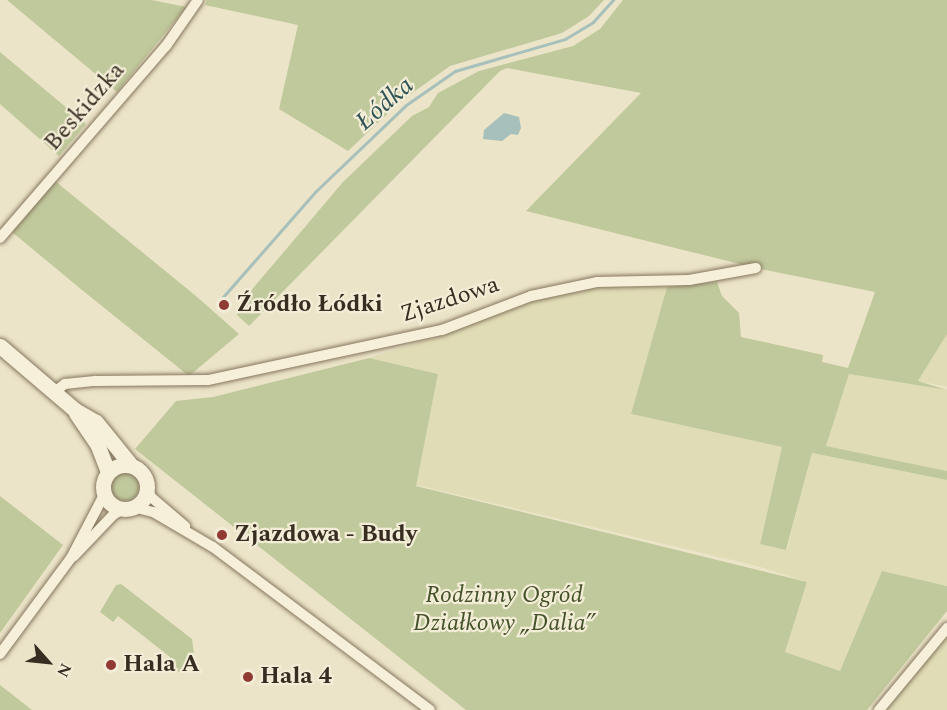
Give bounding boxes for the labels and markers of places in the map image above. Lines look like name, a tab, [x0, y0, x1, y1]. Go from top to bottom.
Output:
place label: Źródło Łódki	[236, 291, 383, 319]
marker: Źródło Łódki	[217, 298, 231, 312]
place label: Zjazdowa - Budy	[234, 521, 417, 549]
marker: Zjazdowa - Budy	[215, 528, 229, 542]
place label: Hala A	[123, 651, 200, 679]
marker: Hala A	[104, 658, 118, 672]
place label: Hala 4	[260, 663, 332, 691]
marker: Hala 4	[241, 670, 255, 684]

